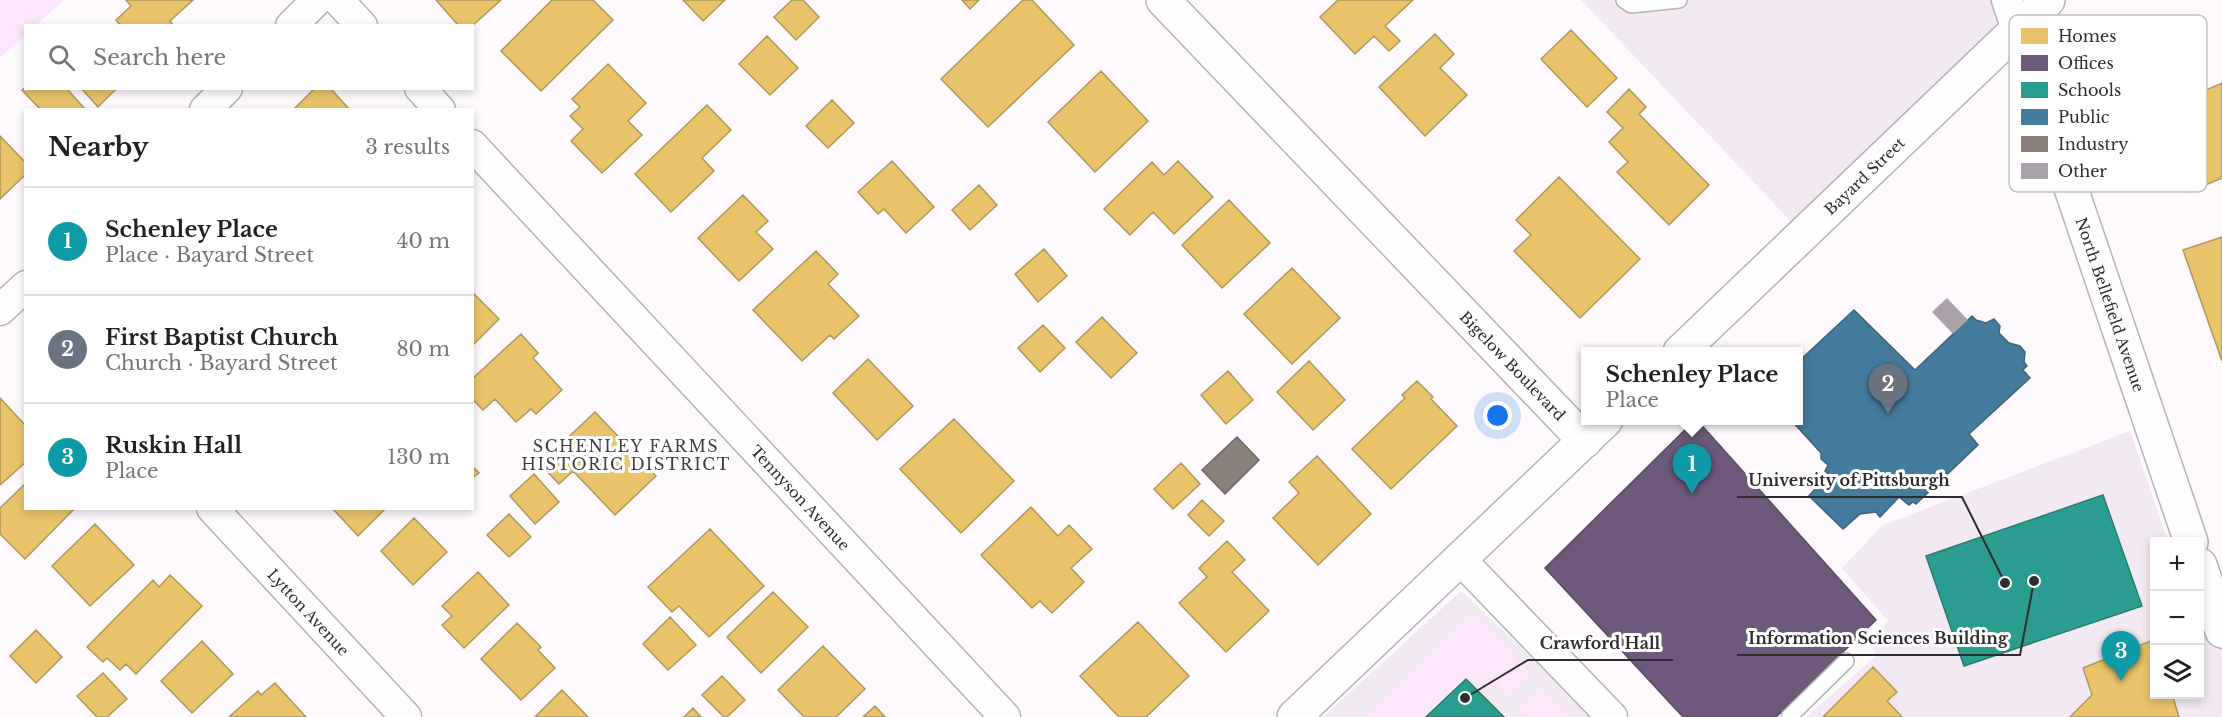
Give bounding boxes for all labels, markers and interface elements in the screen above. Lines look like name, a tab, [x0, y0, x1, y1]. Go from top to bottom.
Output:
legend	[2009, 15, 2207, 192]
search box	[24, 24, 474, 90]
text: Homes	[2058, 26, 2116, 46]
icon: search	[45, 41, 78, 74]
text: Search here	[93, 44, 226, 71]
text: Offices	[2058, 53, 2114, 73]
text: Schools	[2058, 80, 2121, 100]
text: Public	[2058, 107, 2110, 127]
text: Nearby	[48, 131, 149, 163]
street label: Bayard Street	[1820, 133, 1909, 219]
text: Industry	[2058, 134, 2129, 154]
text: 3 results	[366, 135, 450, 159]
text: Other	[2058, 161, 2107, 181]
street label: North Bellefield Avenue	[2072, 215, 2149, 394]
text: Schenley Place	[105, 216, 278, 243]
text: 1	[63, 229, 72, 253]
text: 40 m	[397, 229, 450, 253]
text: Place · Bayard Street	[105, 243, 314, 267]
street label: Bigelow Boulevard	[1456, 307, 1570, 424]
text: First Baptist Church	[105, 324, 338, 351]
text: 2	[61, 337, 74, 361]
text: 80 m	[396, 337, 450, 361]
popup	[1581, 347, 1803, 425]
text: Church · Bayard Street	[105, 351, 338, 375]
text: Schenley Place	[1606, 361, 1778, 388]
pin: 2	[1868, 364, 1908, 414]
text: Place	[1606, 388, 1659, 412]
your location	[1483, 401, 1512, 430]
text: Ruskin Hall	[105, 432, 242, 459]
district label: SCHENLEY FARMS HISTORIC DISTRICT	[521, 436, 731, 474]
street label: Tennyson Avenue	[747, 441, 854, 554]
pin: 1	[1672, 444, 1712, 494]
text: 3	[61, 445, 74, 469]
text: 130 m	[387, 445, 450, 469]
text: Place	[105, 459, 159, 483]
callout: University of Pittsburgh	[1737, 463, 1962, 497]
text: University of Pittsburgh	[1748, 470, 1950, 490]
map controls	[2150, 537, 2204, 699]
button: +	[2150, 537, 2204, 591]
street label: Lytton Avenue	[264, 565, 354, 660]
button: −	[2150, 591, 2204, 645]
callout: Information Sciences Building	[1737, 621, 2020, 655]
callout: Crawford Hall	[1528, 626, 1673, 660]
text: Information Sciences Building	[1748, 628, 2009, 648]
pin: 3	[2102, 632, 2140, 681]
text: Crawford Hall	[1540, 633, 1661, 653]
button: layers	[2150, 645, 2204, 699]

